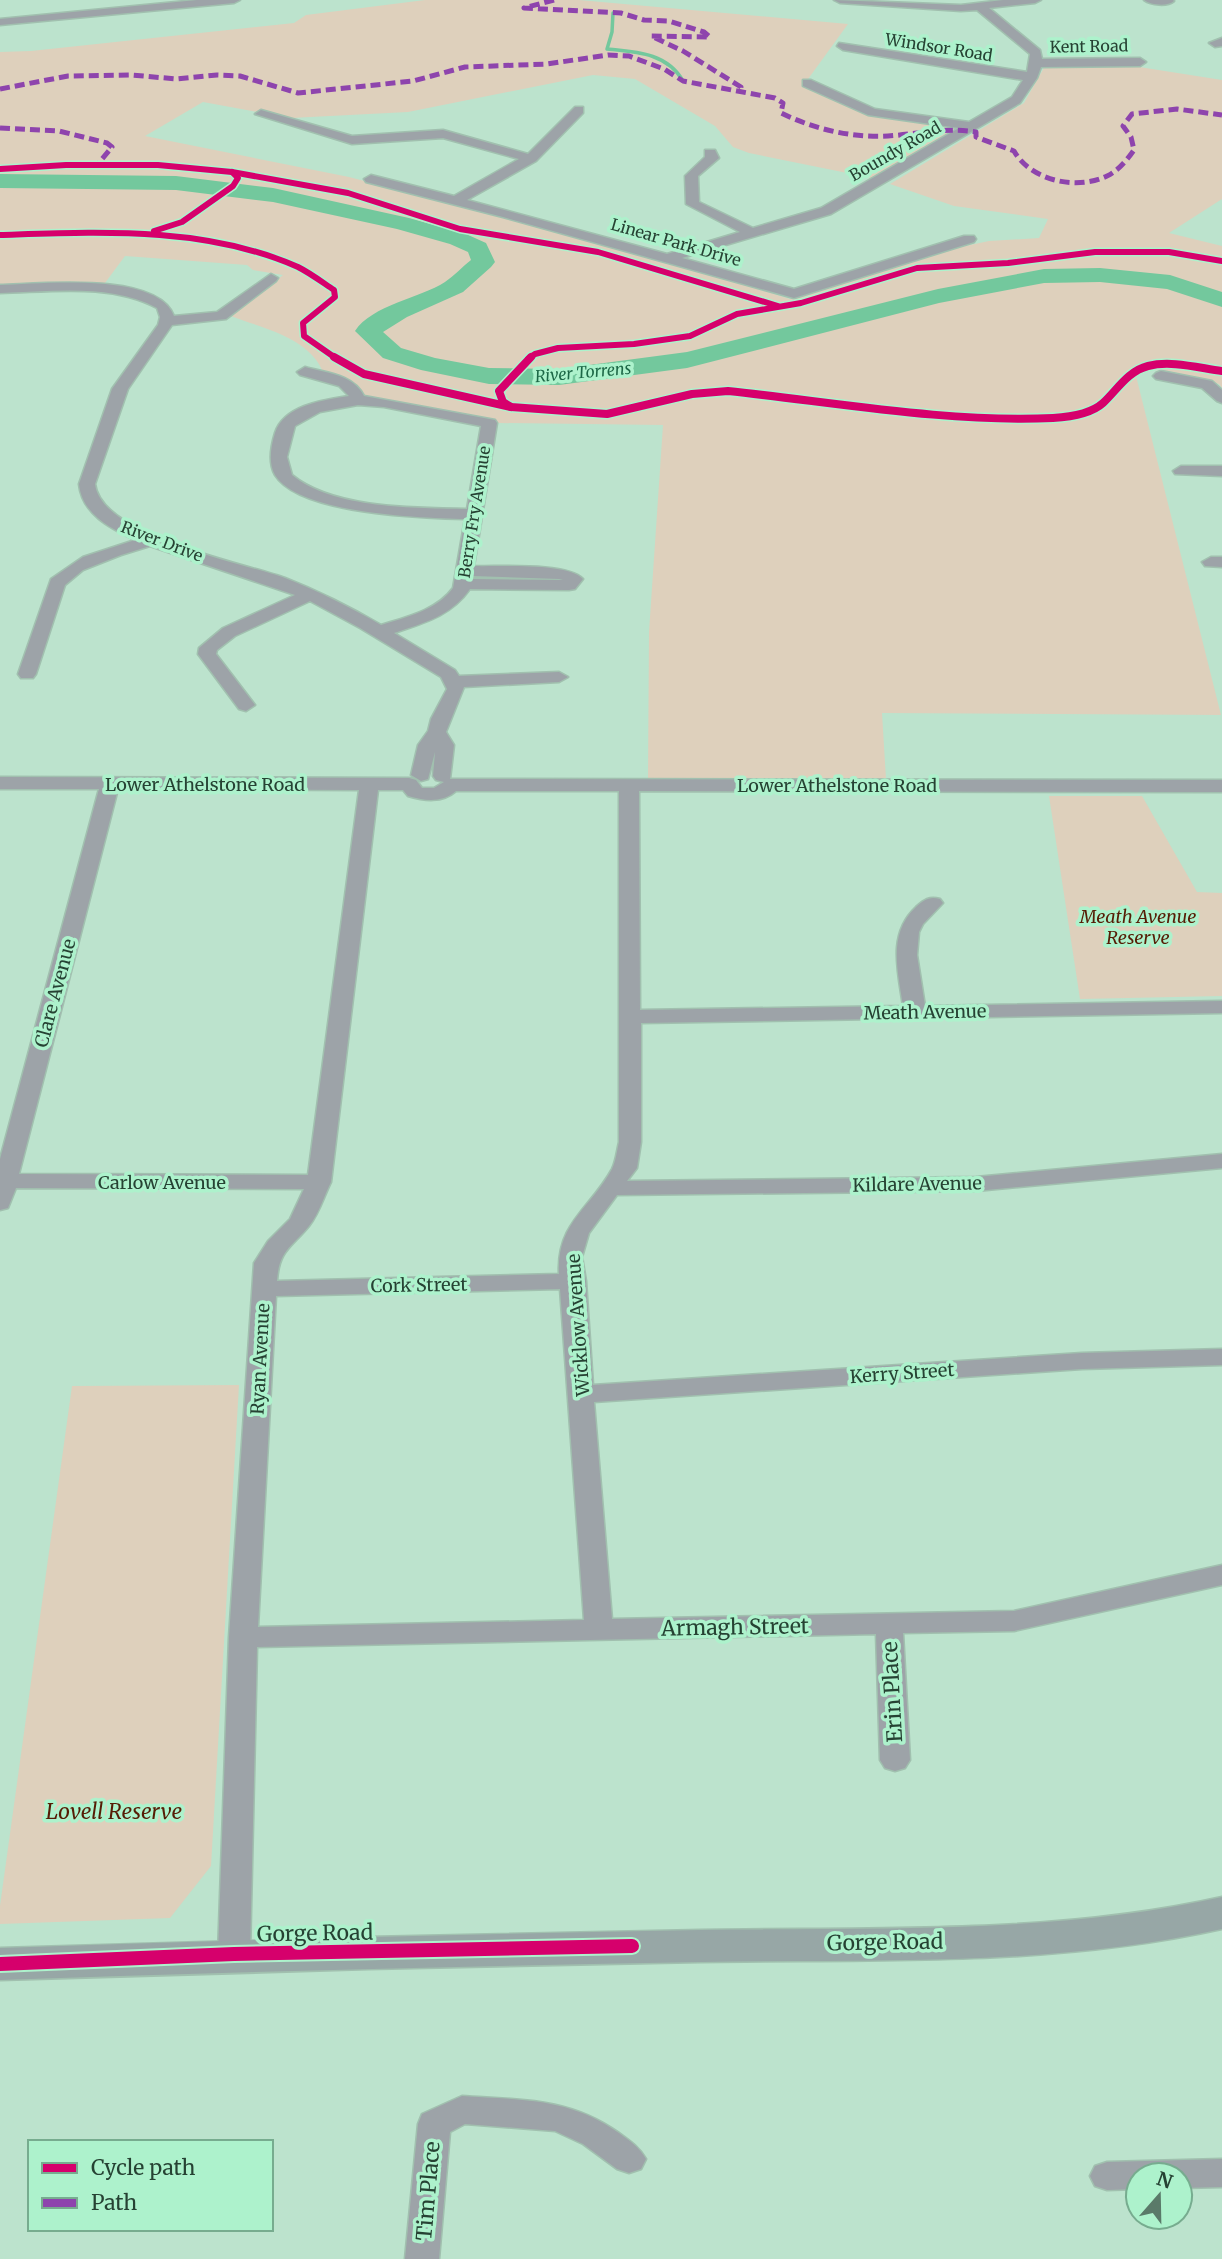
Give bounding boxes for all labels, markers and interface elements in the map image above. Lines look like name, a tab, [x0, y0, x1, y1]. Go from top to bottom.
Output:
street label: Windsor Road	[883, 28, 994, 65]
street label: Kent Road	[1049, 35, 1129, 57]
street label: Boundy Road	[846, 117, 945, 185]
street label: Linear Park Drive	[609, 214, 743, 270]
water label: River Torrens	[534, 358, 632, 386]
street label: Berry Fry Avenue	[454, 445, 494, 579]
street label: River Drive	[118, 516, 206, 566]
street label: Lower Athelstone Road	[105, 773, 305, 796]
street label: Lower Athelstone Road	[737, 774, 937, 797]
park label: Meath Avenue Reserve	[1079, 905, 1196, 949]
street label: Clare Avenue	[29, 936, 81, 1050]
street label: Meath Avenue	[863, 999, 987, 1025]
street label: Carlow Avenue	[98, 1171, 226, 1194]
street label: Kildare Avenue	[852, 1171, 982, 1197]
street label: Wicklow Avenue	[562, 1253, 595, 1398]
street label: Cork Street	[370, 1273, 468, 1297]
street label: Ryan Avenue	[246, 1303, 274, 1415]
street label: Kerry Street	[849, 1358, 955, 1388]
street label: Armagh Street	[660, 1612, 809, 1642]
street label: Erin Place	[876, 1641, 908, 1743]
park label: Lovell Reserve	[46, 1798, 182, 1825]
street label: Gorge Road	[257, 1918, 374, 1948]
street label: Gorge Road	[827, 1927, 944, 1957]
legend	[28, 2140, 273, 2231]
street label: Tim Place	[410, 2140, 446, 2242]
text: Cycle path	[91, 2154, 195, 2181]
north arrow	[1124, 2161, 1194, 2231]
text: N	[1154, 2166, 1176, 2194]
text: Path	[91, 2189, 137, 2216]

